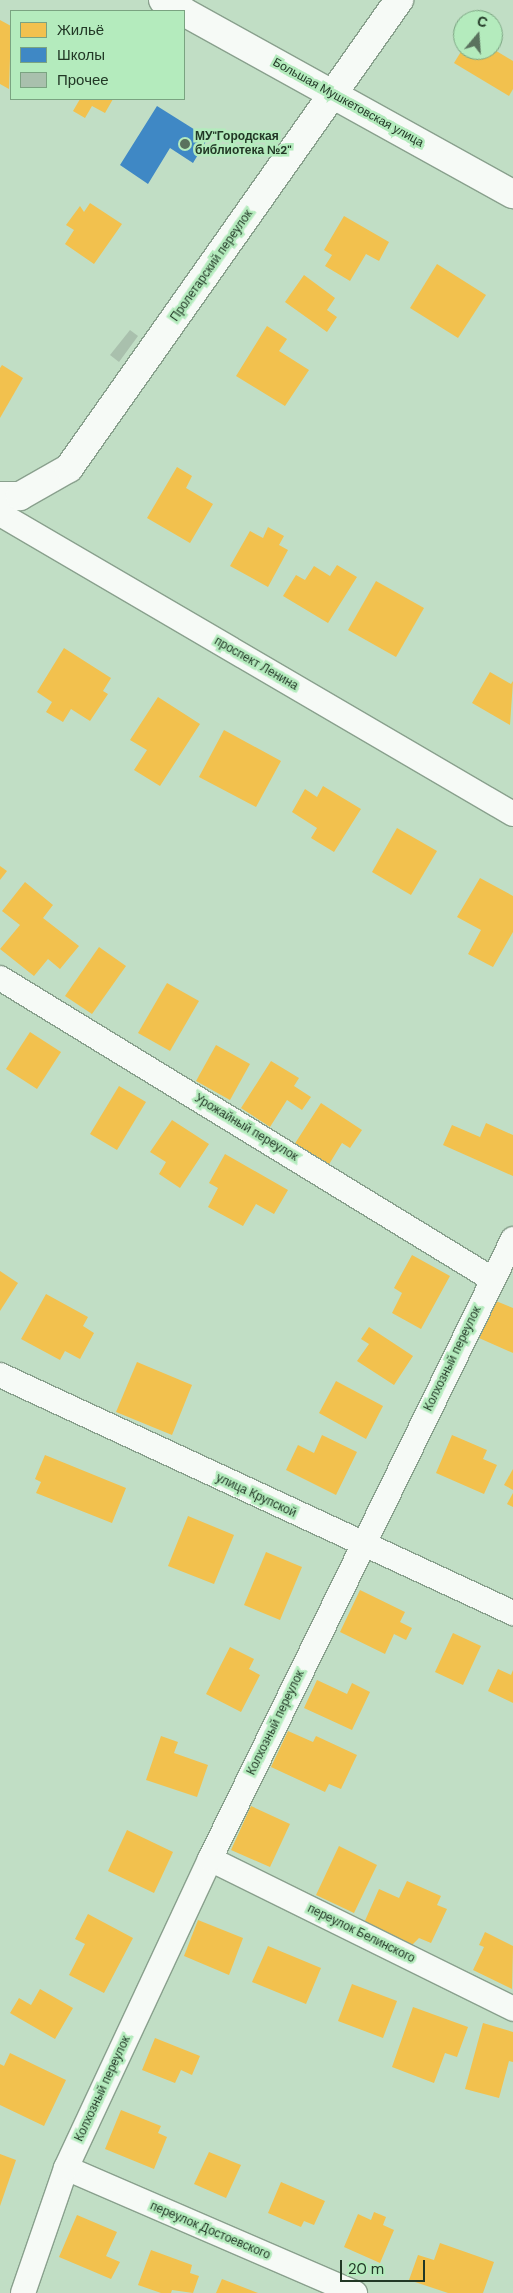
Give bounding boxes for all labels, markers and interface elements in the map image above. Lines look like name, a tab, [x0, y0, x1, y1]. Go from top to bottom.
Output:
legend	[10, 10, 185, 100]
north arrow	[453, 10, 503, 60]
text: С	[475, 12, 490, 32]
text: Жильё	[57, 20, 104, 40]
text: Школы	[57, 45, 105, 65]
street label: Большая Мушкетовская улица	[270, 55, 426, 151]
text: Прочее	[57, 70, 109, 90]
place label: МУ"Городская библиотека №2"	[195, 130, 292, 158]
marker: МУ"Городская библиотека №2"	[179, 138, 191, 150]
street label: Пролетарский переулок	[168, 208, 256, 324]
street label: проспект Ленина	[212, 634, 300, 694]
street label: Урожайный переулок	[192, 1091, 300, 1165]
street label: Колхозный переулок	[421, 1304, 485, 1414]
street label: улица Крупской	[214, 1471, 298, 1521]
street label: Колхозный переулок	[244, 1668, 308, 1778]
street label: переулок Белинского	[305, 1902, 417, 1966]
street label: Колхозный переулок	[72, 2034, 134, 2144]
street label: переулок Достоевского	[148, 2199, 272, 2263]
scale bar	[343, 2250, 428, 2282]
text: 20 m	[348, 2259, 384, 2279]

